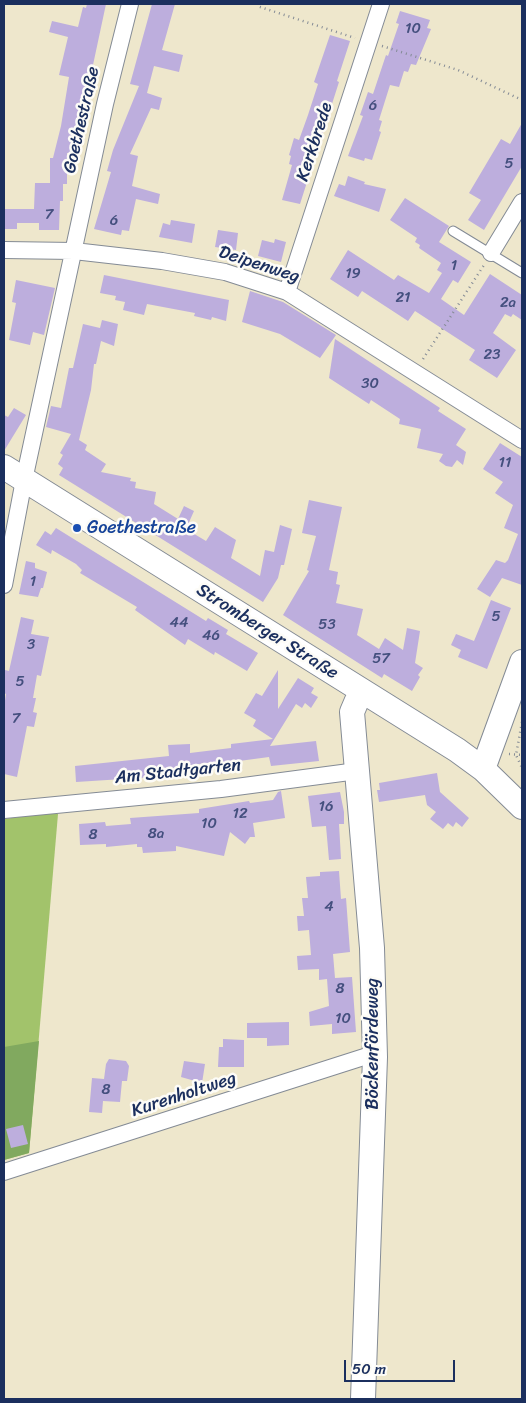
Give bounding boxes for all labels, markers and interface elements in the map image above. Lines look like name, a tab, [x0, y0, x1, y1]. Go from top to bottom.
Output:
house number: 10	[405, 20, 421, 38]
street label: Goethestraße	[59, 65, 105, 175]
house number: 6	[369, 97, 377, 115]
street label: Kerkbrede	[292, 100, 338, 184]
house number: 5	[504, 155, 514, 173]
house number: 7	[45, 206, 53, 224]
house number: 6	[110, 212, 118, 230]
street label: Deipenweg	[216, 242, 302, 288]
house number: 1	[451, 257, 457, 275]
house number: 19	[345, 265, 361, 283]
house number: 21	[395, 289, 411, 307]
house number: 2a	[500, 294, 516, 312]
house number: 23	[484, 346, 500, 364]
house number: 30	[361, 375, 379, 393]
house number: 11	[499, 454, 511, 472]
place label: Goethestraße	[87, 517, 196, 539]
marker: Goethestraße	[71, 522, 83, 534]
house number: 1	[30, 573, 36, 591]
street label: Stromberger Straße	[192, 580, 342, 684]
house number: 5	[491, 608, 501, 626]
house number: 44	[170, 614, 188, 632]
house number: 53	[318, 616, 336, 634]
house number: 46	[202, 627, 220, 645]
house number: 3	[27, 636, 35, 654]
house number: 57	[372, 650, 390, 668]
house number: 5	[15, 673, 25, 691]
house number: 7	[12, 710, 20, 728]
street label: Am Stadtgarten	[114, 755, 242, 789]
house number: 16	[319, 798, 333, 816]
house number: 12	[232, 805, 248, 823]
house number: 10	[201, 815, 217, 833]
house number: 8a	[148, 825, 164, 843]
house number: 8	[88, 826, 98, 844]
house number: 4	[324, 898, 334, 916]
street label: Böckenfördeweg	[362, 978, 384, 1110]
house number: 8	[335, 980, 345, 998]
house number: 10	[335, 1010, 351, 1028]
street label: Kurenholtweg	[129, 1068, 239, 1122]
house number: 8	[101, 1081, 111, 1099]
scale bar	[346, 1350, 457, 1382]
text: 50 m	[352, 1356, 386, 1382]

